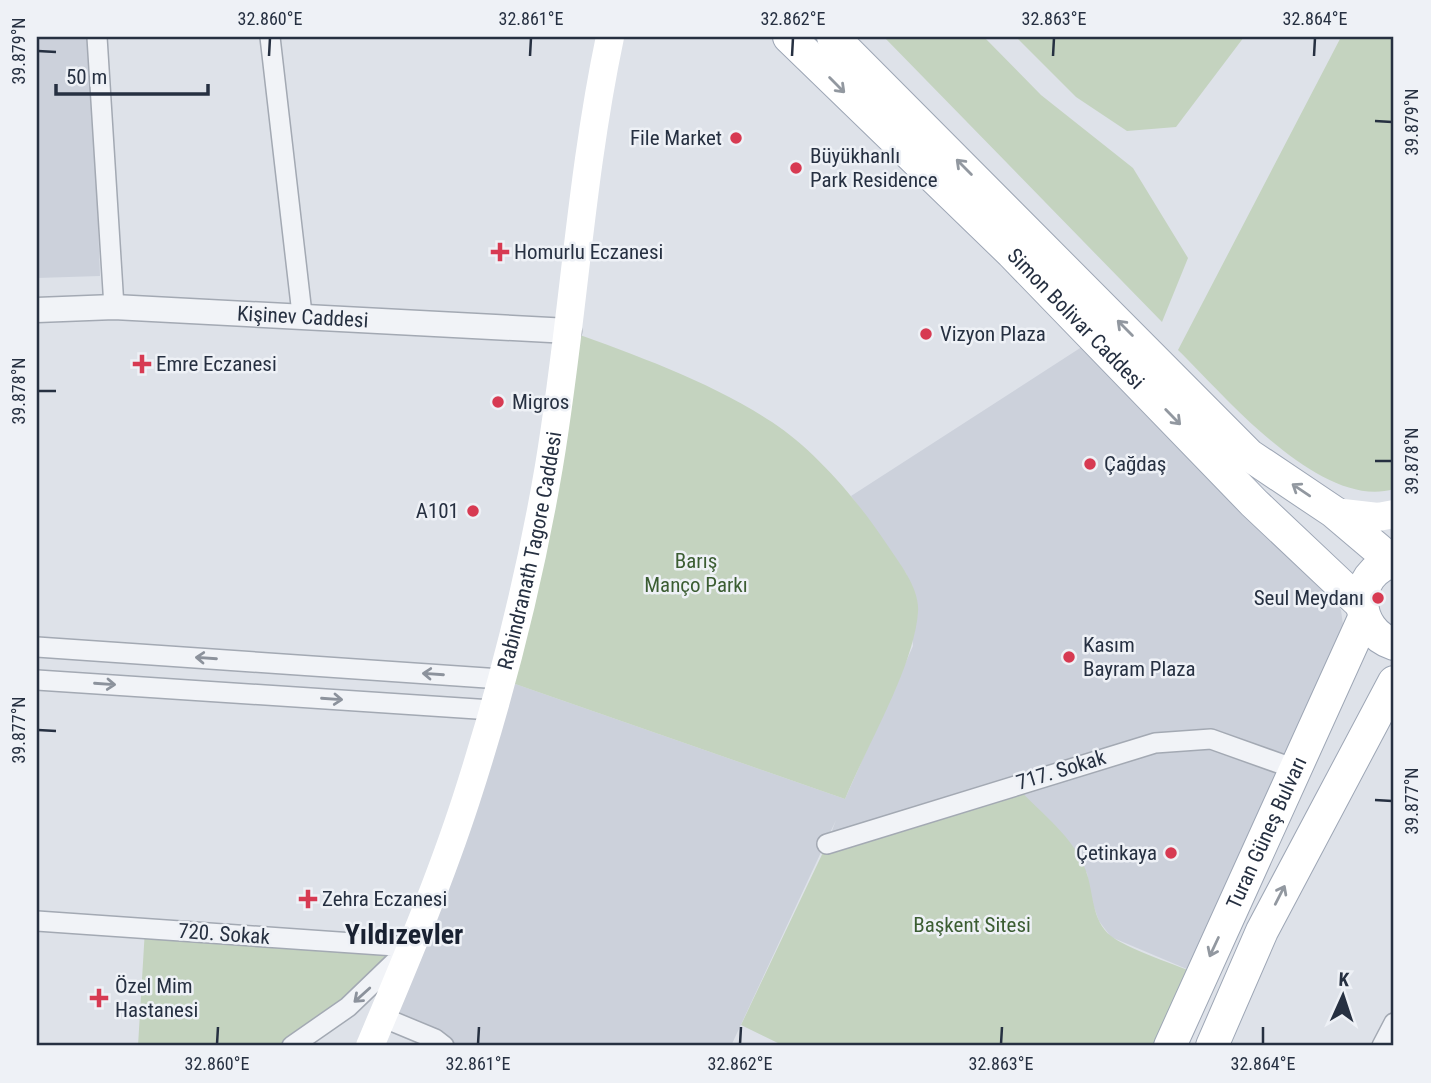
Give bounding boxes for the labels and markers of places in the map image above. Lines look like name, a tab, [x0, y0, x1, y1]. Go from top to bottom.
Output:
place label: File Market	[630, 126, 722, 150]
marker: File Market	[728, 130, 744, 146]
place label: Büyükhanlı Park Residence	[810, 144, 938, 192]
marker: Büyükhanlı Park Residence	[788, 160, 804, 176]
place label: Homurlu Eczanesi	[514, 240, 663, 264]
marker: Homurlu Eczanesi	[492, 244, 508, 260]
place label: Vizyon Plaza	[940, 322, 1046, 346]
marker: Vizyon Plaza	[918, 326, 934, 342]
place label: Emre Eczanesi	[156, 352, 277, 376]
marker: Emre Eczanesi	[134, 356, 150, 372]
place label: Migros	[512, 390, 569, 414]
marker: Migros	[490, 394, 506, 410]
place label: Çağdaş	[1104, 452, 1166, 476]
marker: Çağdaş	[1082, 456, 1098, 472]
place label: A101	[416, 499, 459, 523]
marker: A101	[465, 503, 481, 519]
place label: Seul Meydanı	[1254, 586, 1364, 610]
marker: Seul Meydanı	[1370, 590, 1386, 606]
place label: Kasım Bayram Plaza	[1083, 633, 1196, 681]
marker: Kasım Bayram Plaza	[1061, 649, 1077, 665]
place label: Çetinkaya	[1076, 841, 1157, 865]
marker: Çetinkaya	[1163, 845, 1179, 861]
place label: Zehra Eczanesi	[322, 887, 447, 911]
marker: Zehra Eczanesi	[300, 891, 316, 907]
place label: Özel Mim Hastanesi	[115, 974, 198, 1022]
marker: Özel Mim Hastanesi	[89, 988, 109, 1008]

